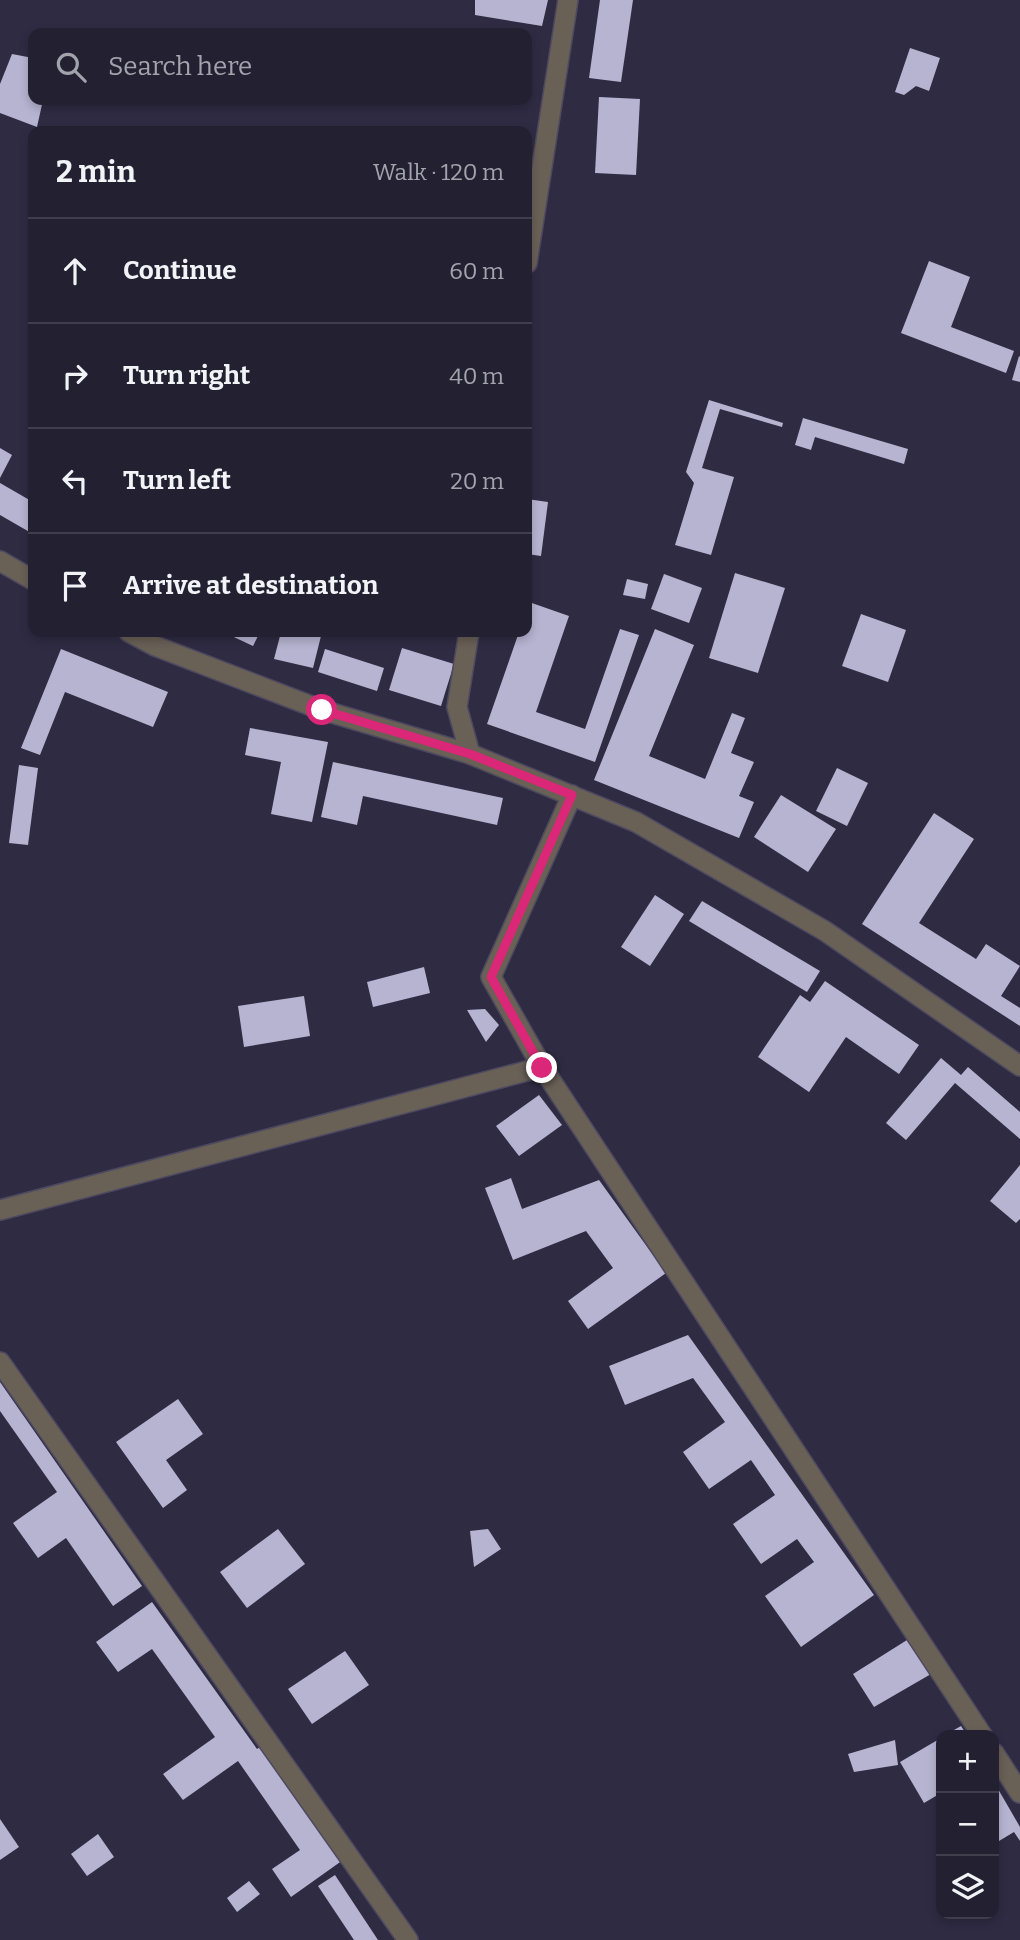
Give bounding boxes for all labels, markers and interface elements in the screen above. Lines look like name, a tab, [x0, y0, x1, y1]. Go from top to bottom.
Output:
search box	[28, 28, 532, 105]
icon: search	[52, 48, 90, 86]
text: Search here	[108, 51, 252, 82]
text: 2 min	[56, 154, 136, 190]
text: Walk · 120 m	[373, 158, 504, 186]
icon: ahead	[56, 252, 94, 290]
text: Continue	[123, 255, 237, 286]
text: 60 m	[449, 257, 504, 285]
icon: right	[56, 357, 94, 395]
text: Turn right	[123, 360, 250, 391]
text: 40 m	[449, 362, 504, 390]
icon: left	[56, 462, 94, 500]
text: Turn left	[123, 465, 231, 496]
text: 20 m	[450, 467, 504, 495]
icon: arrive	[56, 567, 94, 605]
text: Arrive at destination	[123, 570, 378, 601]
route start	[306, 694, 337, 725]
route end	[526, 1052, 557, 1083]
map controls	[936, 1730, 999, 1919]
button: +	[936, 1730, 999, 1793]
button: −	[936, 1793, 999, 1856]
button: layers	[936, 1856, 999, 1919]

